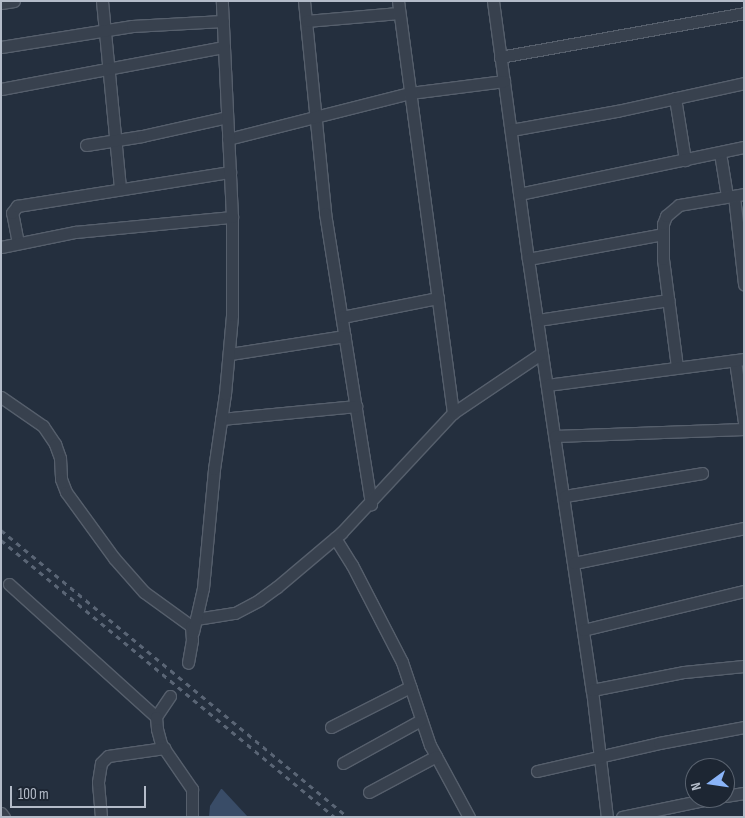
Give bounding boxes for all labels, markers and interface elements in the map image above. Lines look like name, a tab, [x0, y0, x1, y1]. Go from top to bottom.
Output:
north arrow	[685, 758, 735, 808]
scale bar	[12, 776, 149, 808]
text: N	[687, 781, 705, 792]
text: 100 m	[18, 785, 49, 804]

